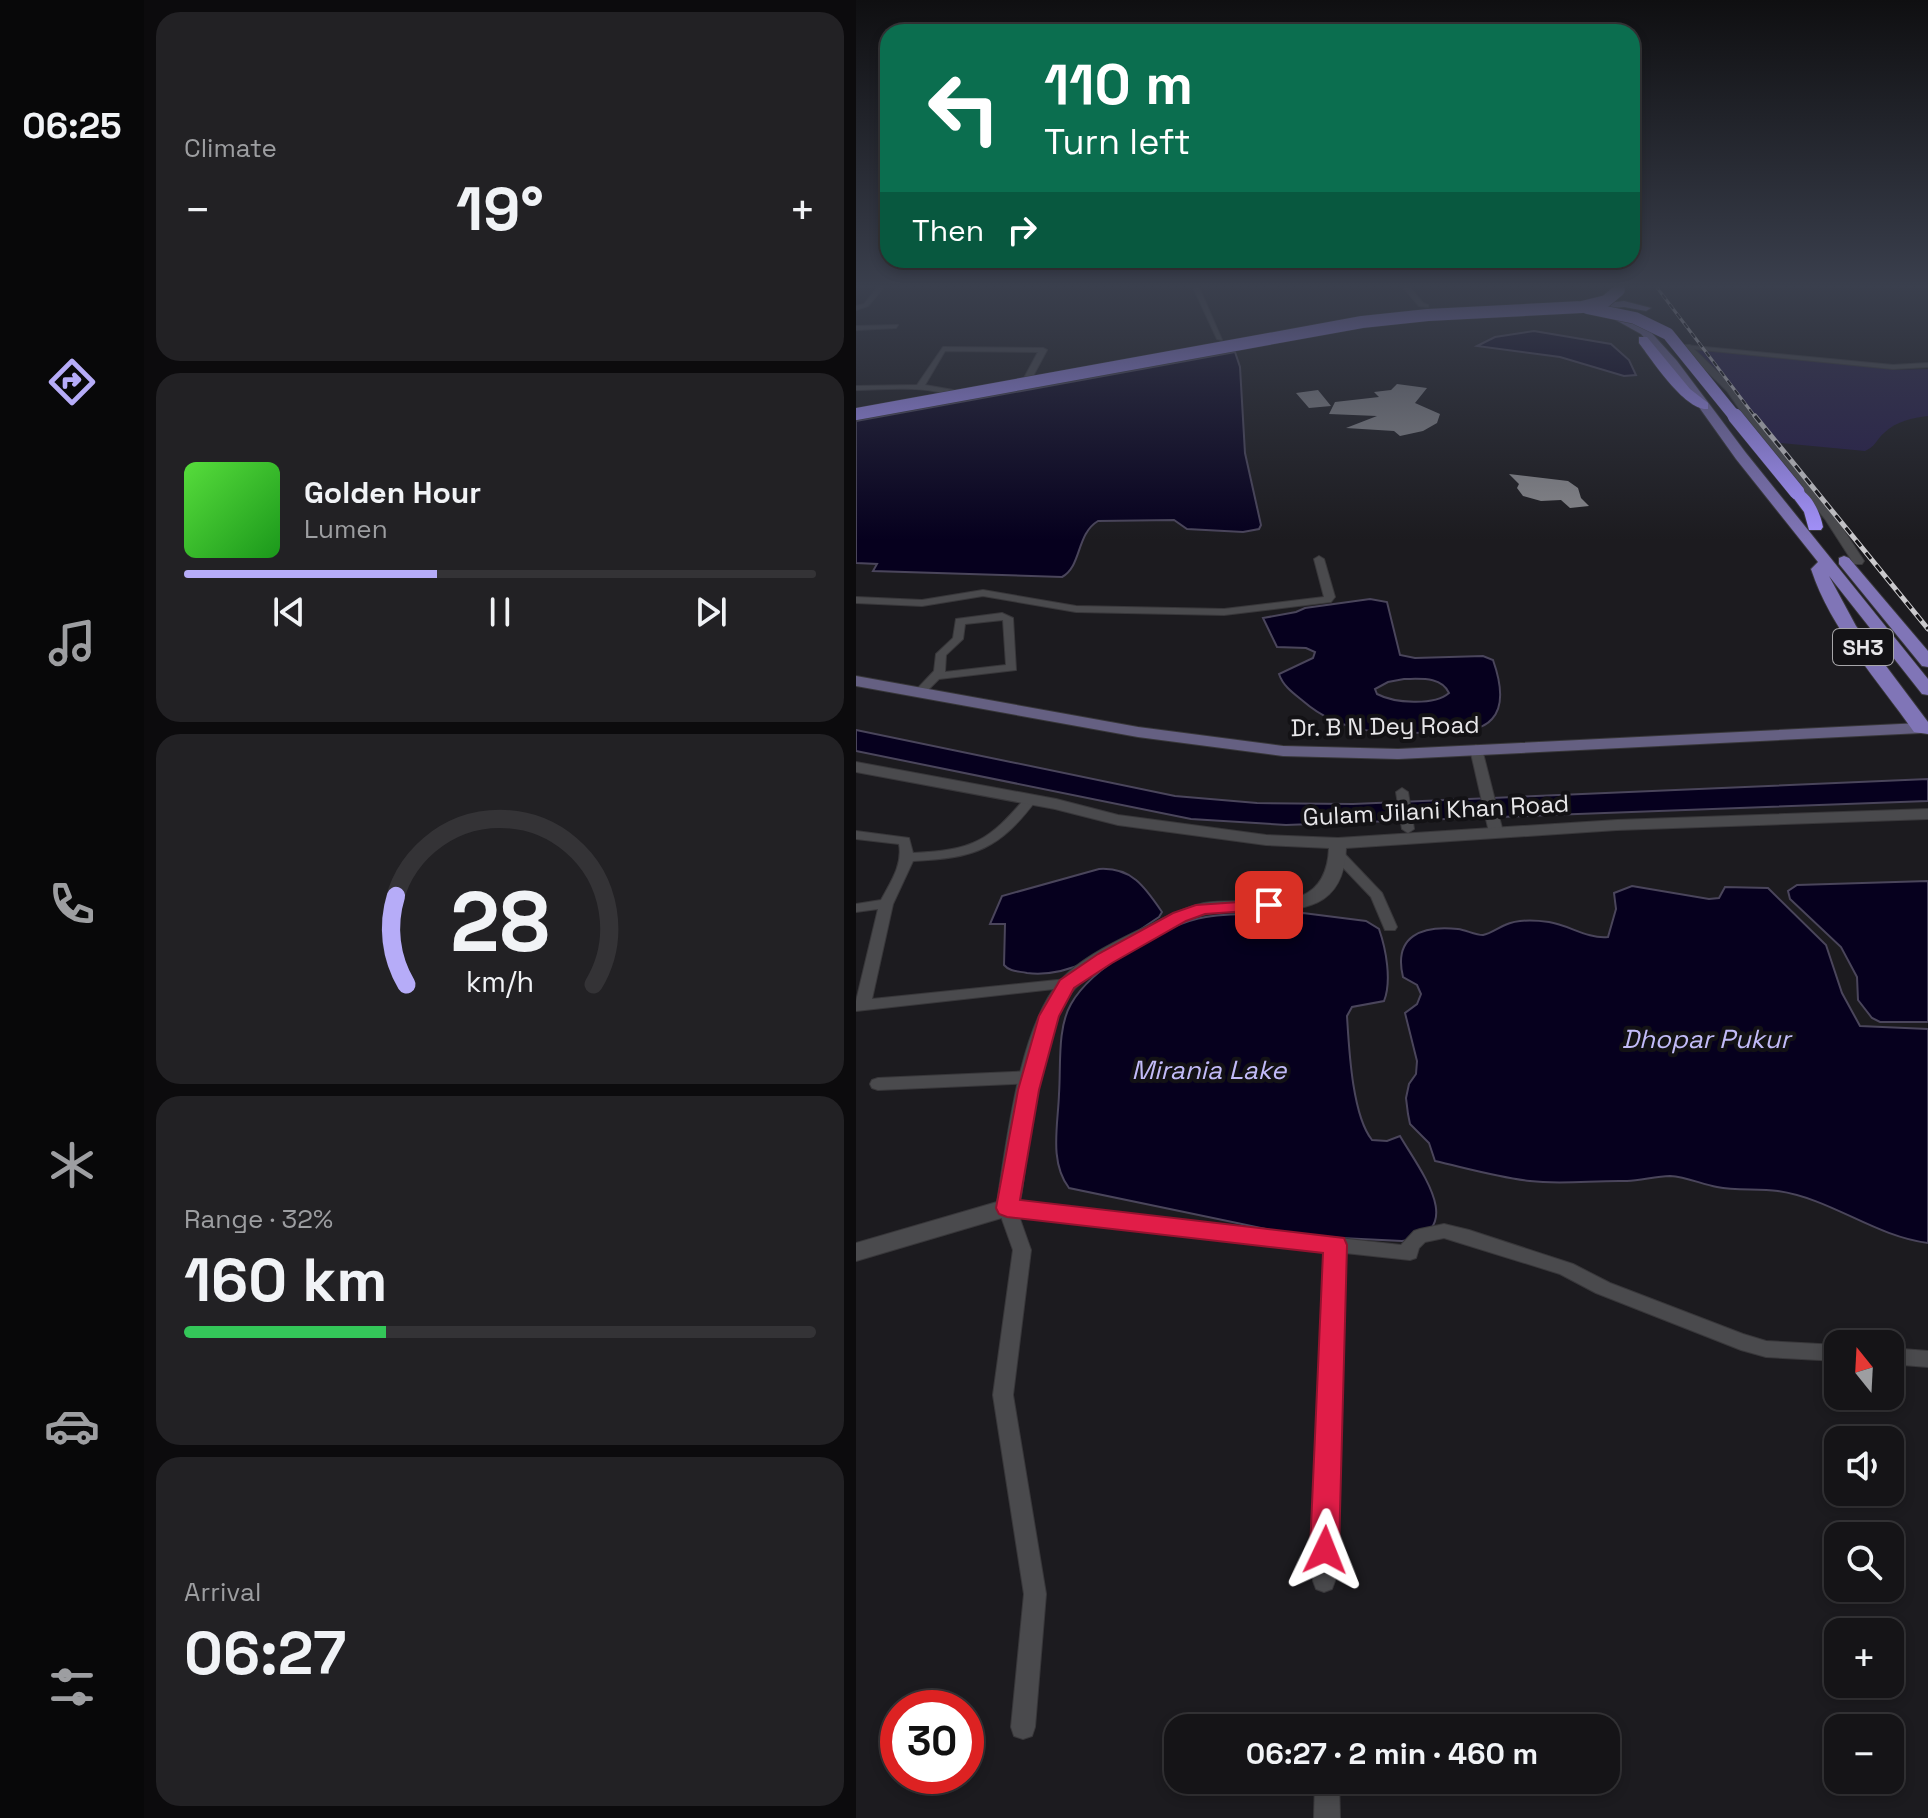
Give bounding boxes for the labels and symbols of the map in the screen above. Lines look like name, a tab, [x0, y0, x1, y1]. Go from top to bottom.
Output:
road number: SH3	[1833, 629, 1893, 665]
street label: Dr. B N Dey Road	[1290, 709, 1480, 743]
street label: Gulam Jilani Khan Road	[1302, 788, 1570, 832]
pin	[1235, 871, 1303, 939]
water label: Dhopar Pukur	[1622, 1022, 1794, 1056]
water label: Mirania Lake	[1132, 1053, 1288, 1087]
north arrow	[1824, 1330, 1904, 1410]
position arrow	[1283, 1508, 1367, 1592]
speed limit sign: 30	[880, 1690, 984, 1794]

